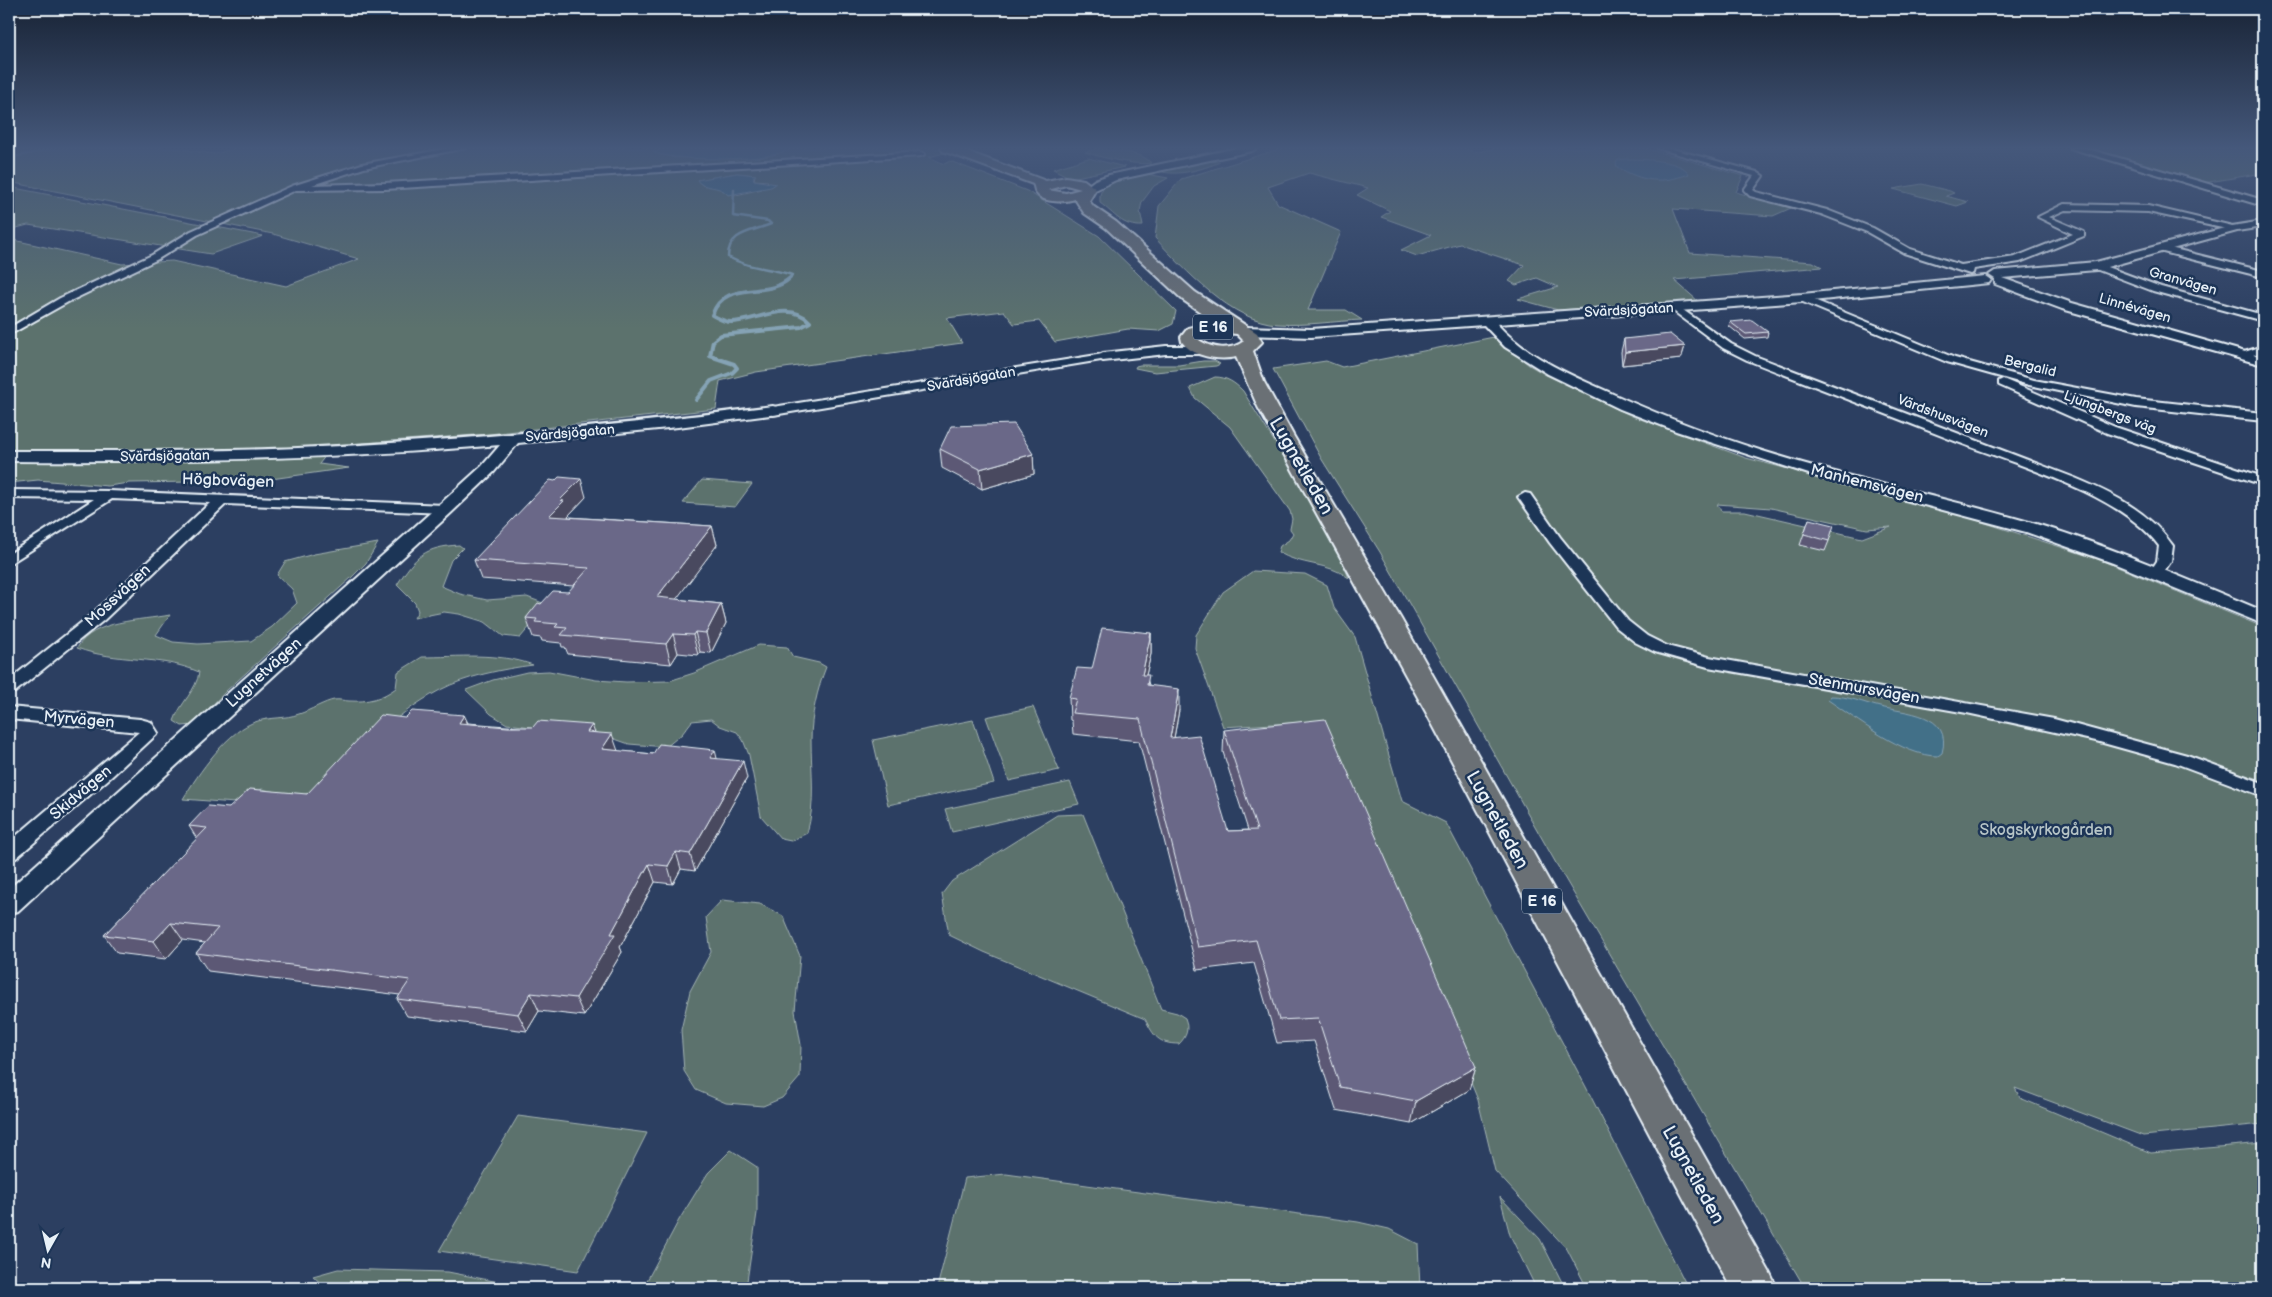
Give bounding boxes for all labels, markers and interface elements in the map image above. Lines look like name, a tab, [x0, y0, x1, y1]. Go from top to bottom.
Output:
street label: Granvägen	[2147, 263, 2219, 299]
street label: Linnévägen	[2097, 290, 2173, 326]
street label: Svärdsjögatan	[1584, 299, 1674, 321]
road number: E 16	[1193, 314, 1233, 340]
street label: Bergalid	[2002, 351, 2058, 381]
street label: Svärdsjögatan	[925, 363, 1017, 395]
street label: Ljungbergs väg	[2061, 387, 2159, 437]
street label: Värdshusvägen	[1895, 391, 1991, 441]
street label: Lugnetleden	[1264, 413, 1338, 519]
street label: Svärdsjögatan	[525, 421, 615, 445]
street label: Svärdsjögatan	[120, 447, 210, 465]
street label: Manhemsvägen	[1809, 461, 1925, 507]
street label: Högbovägen	[182, 470, 274, 492]
street label: Mossvägen	[81, 561, 155, 631]
street label: Lugnetvägen	[222, 634, 306, 712]
street label: Stenmursvägen	[1807, 670, 1921, 708]
street label: Myrvägen	[43, 707, 115, 733]
street label: Skidvägen	[46, 762, 116, 824]
street label: Lugnetleden	[1461, 767, 1533, 873]
park label: Skogskyrkogården	[1980, 821, 2112, 840]
road number: E 16	[1522, 888, 1562, 914]
street label: Lugnetleden	[1657, 1122, 1729, 1228]
north arrow	[22, 1224, 72, 1274]
text: N	[40, 1253, 53, 1272]

